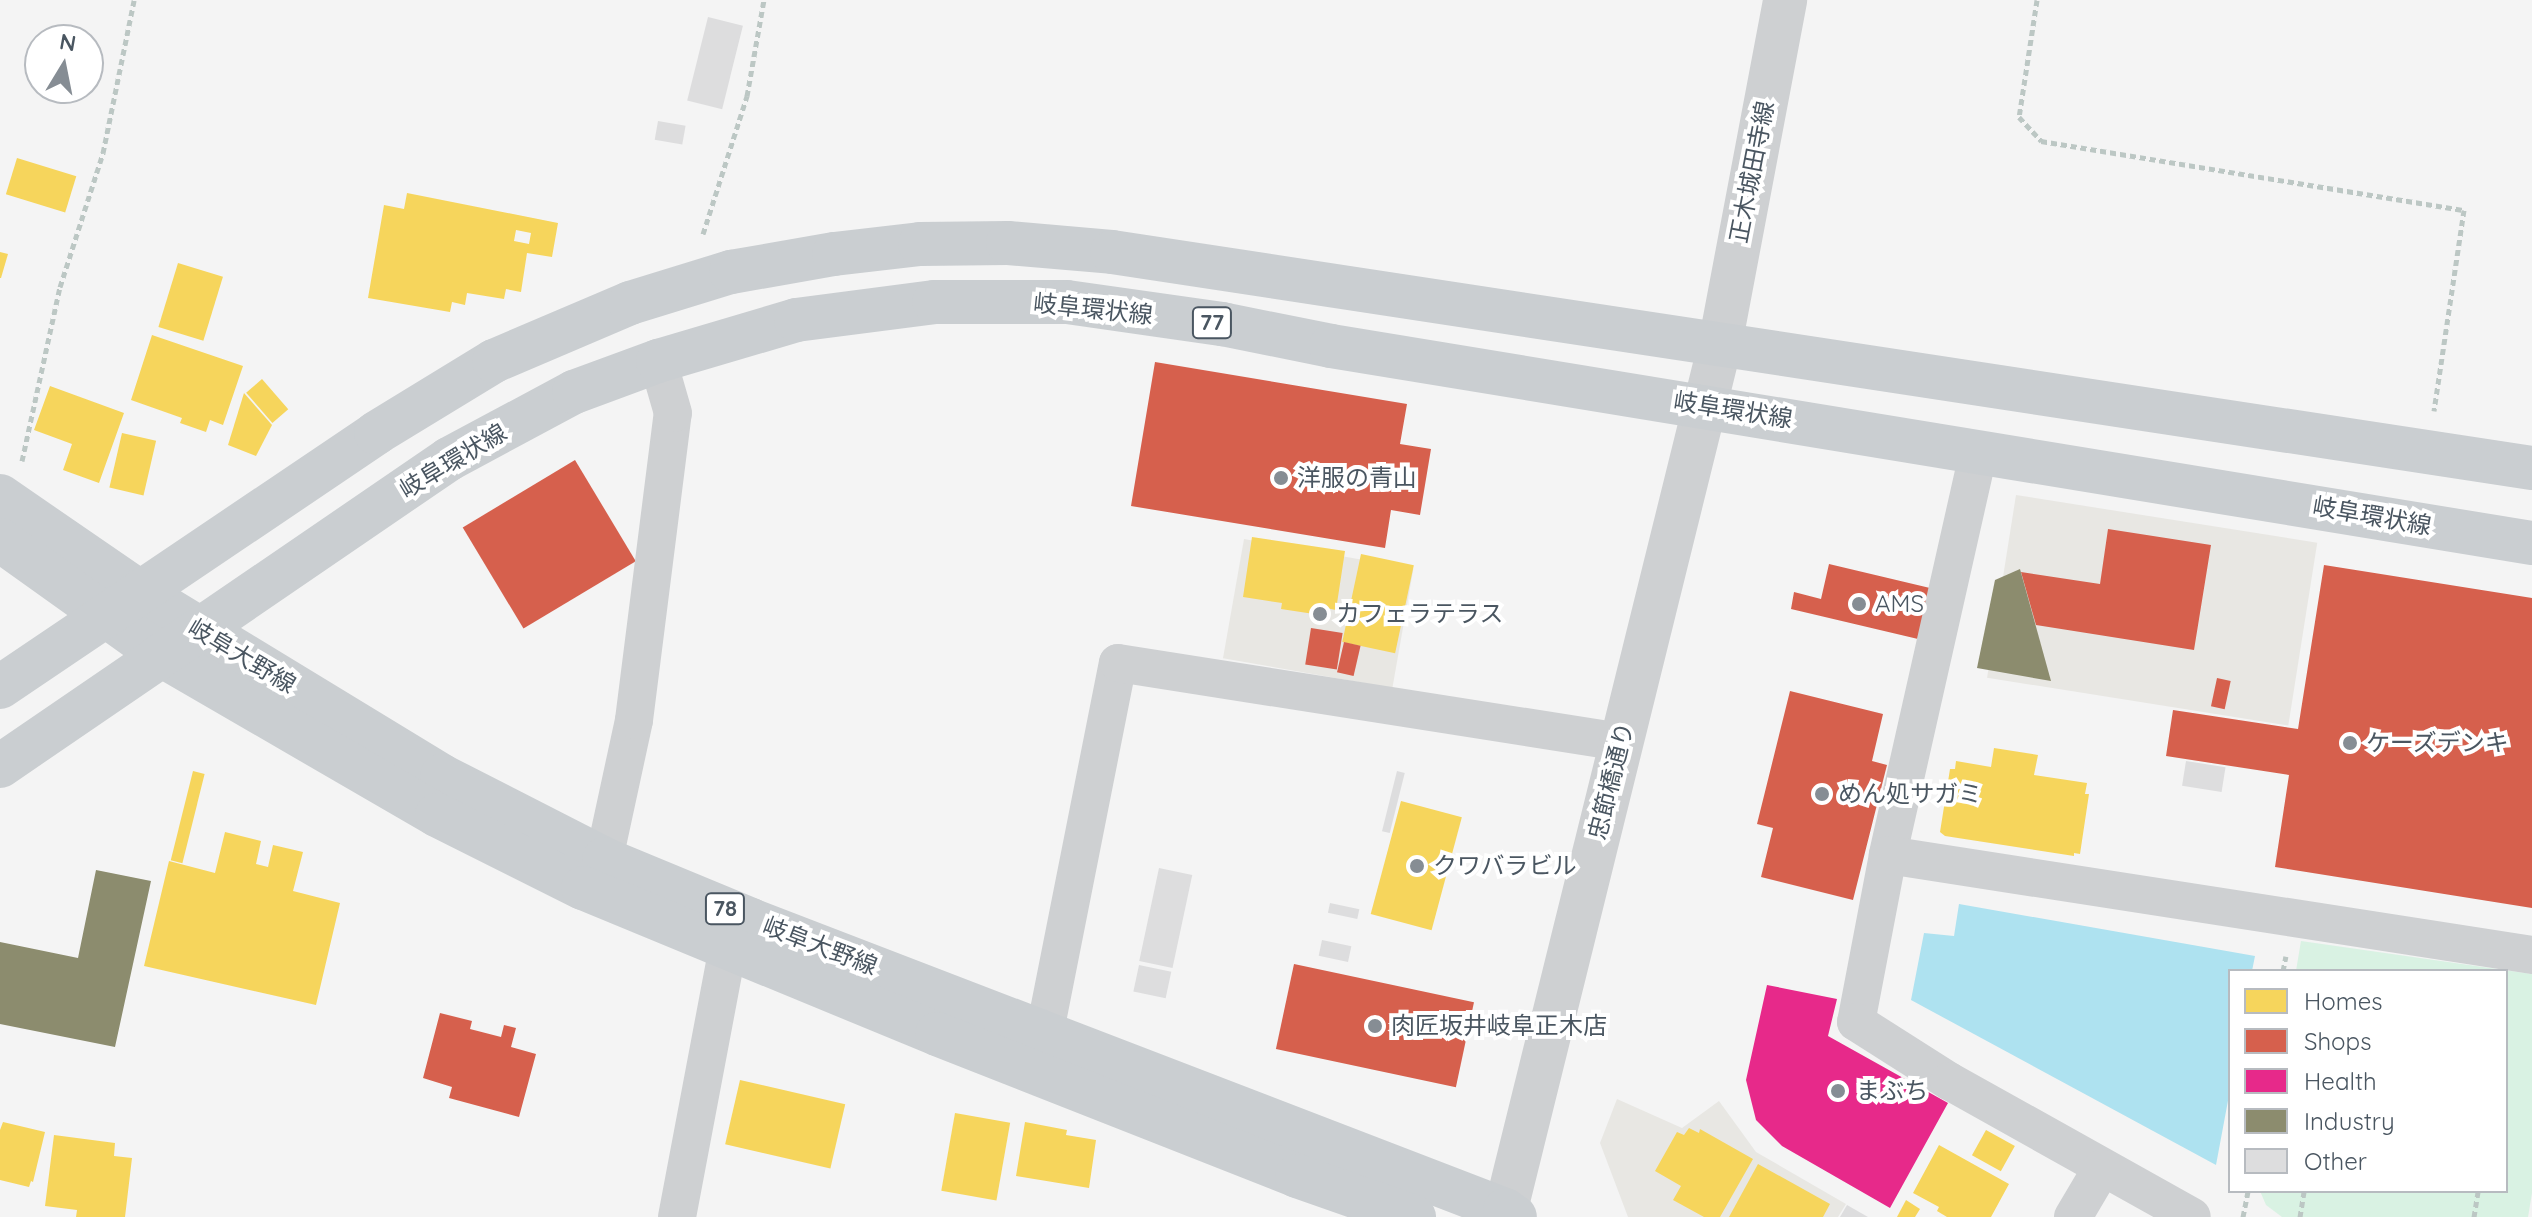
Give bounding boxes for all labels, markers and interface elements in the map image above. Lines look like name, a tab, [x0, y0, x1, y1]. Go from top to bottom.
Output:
north arrow	[24, 24, 104, 104]
text: N	[57, 27, 78, 58]
street label: 正木城田寺線	[1724, 99, 1780, 245]
street label: 岐阜環状線	[1032, 288, 1154, 330]
road number: 77	[1190, 305, 1234, 341]
street label: 岐阜環状線	[1671, 386, 1795, 434]
street label: 岐阜環状線	[394, 418, 512, 504]
place label: 洋服の青山	[1297, 464, 1417, 492]
marker: 洋服の青山	[1272, 469, 1290, 487]
street label: 岐阜環状線	[2310, 491, 2434, 541]
place label: AMS	[1875, 590, 1924, 618]
marker: AMS	[1850, 595, 1868, 613]
place label: カフェラテラス	[1336, 600, 1504, 628]
marker: カフェラテラス	[1311, 605, 1329, 623]
street label: 岐阜大野線	[183, 613, 301, 699]
street label: 忠節橋通り	[1583, 719, 1639, 843]
place label: ケーズデンキ	[2366, 729, 2510, 757]
marker: ケーズデンキ	[2341, 734, 2359, 752]
place label: めん処サガミ	[1838, 780, 1982, 808]
marker: めん処サガミ	[1813, 785, 1831, 803]
place label: クワバラビル	[1433, 852, 1577, 880]
marker: クワバラビル	[1408, 857, 1426, 875]
road number: 78	[703, 891, 747, 927]
street label: 岐阜大野線	[759, 911, 881, 981]
legend	[2228, 969, 2508, 1193]
text: Homes	[2304, 986, 2382, 1016]
place label: 肉匠坂井岐阜正木店	[1391, 1012, 1607, 1040]
marker: 肉匠坂井岐阜正木店	[1366, 1017, 1384, 1035]
text: Shops	[2304, 1026, 2371, 1056]
text: Health	[2304, 1066, 2377, 1096]
place label: まぶち	[1856, 1077, 1928, 1105]
marker: まぶち	[1827, 1080, 1849, 1102]
text: Industry	[2304, 1106, 2395, 1136]
text: Other	[2304, 1146, 2367, 1176]

